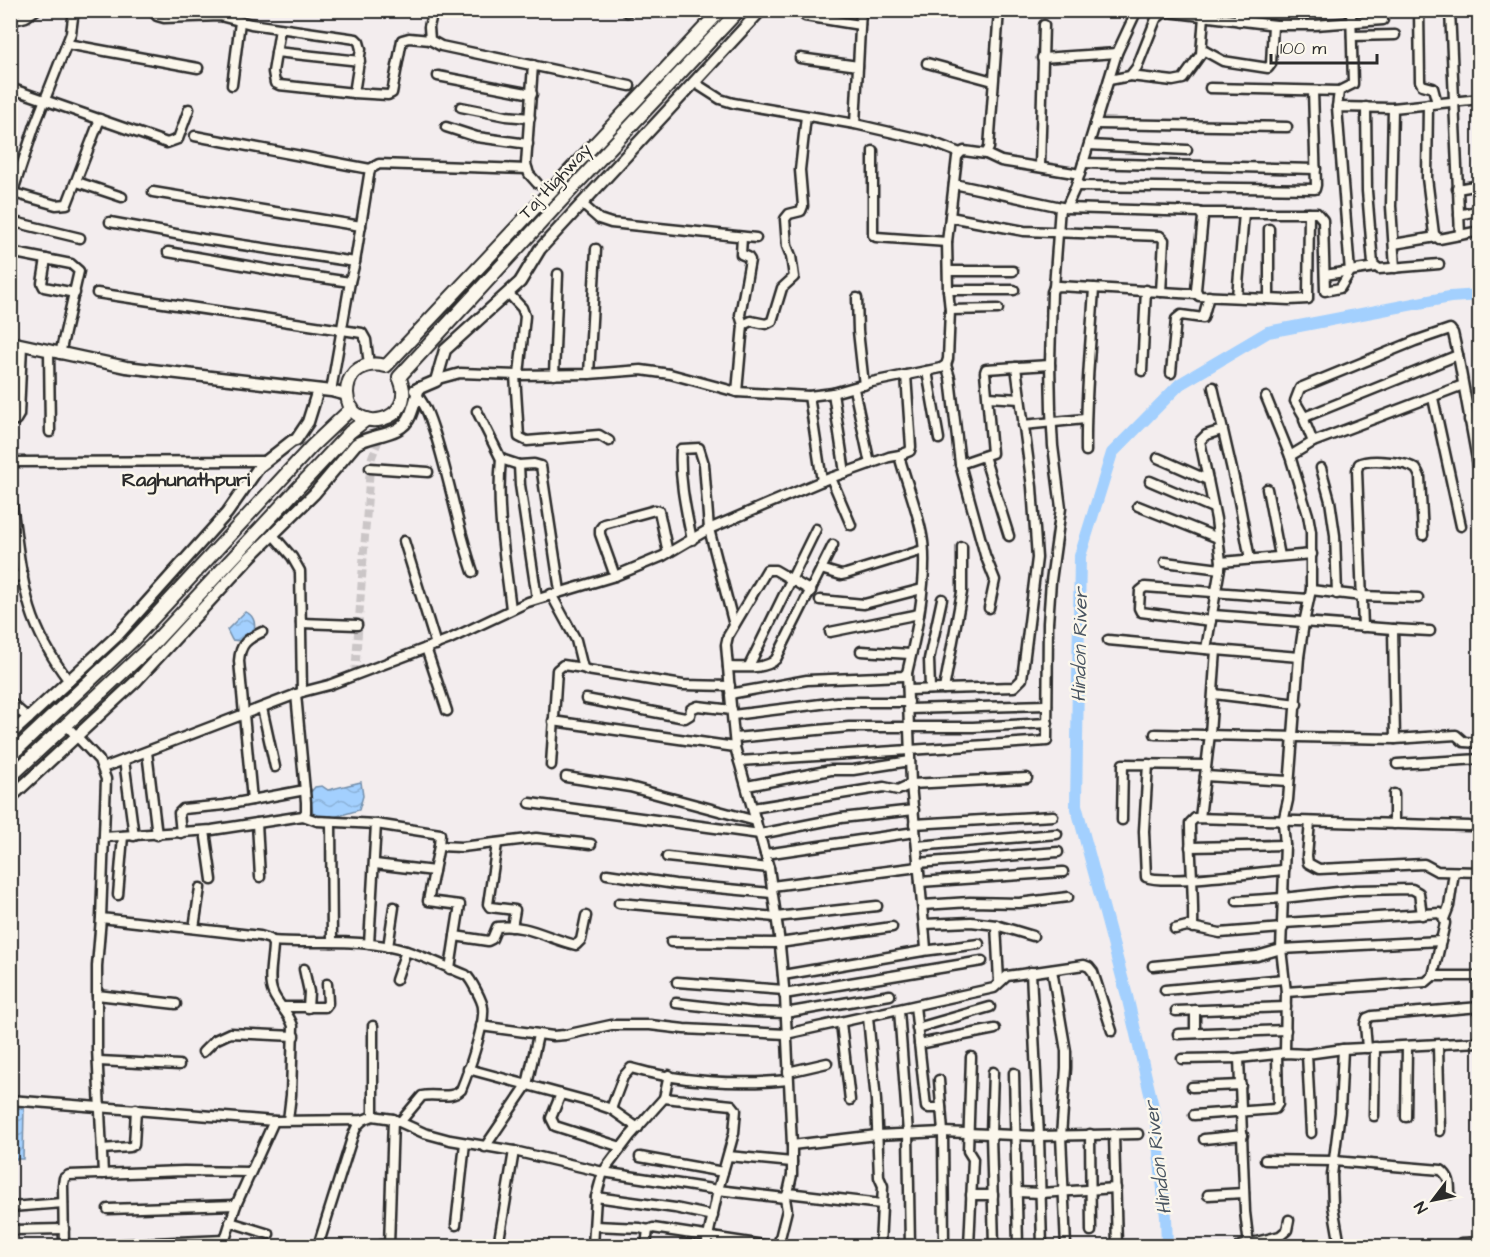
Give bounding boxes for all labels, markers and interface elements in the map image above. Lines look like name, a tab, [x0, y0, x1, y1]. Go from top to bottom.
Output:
scale bar	[1271, 27, 1378, 65]
text: 100 m	[1280, 36, 1326, 61]
street label: Taj Highway	[513, 138, 598, 226]
district label: Raghunathpuri	[122, 466, 251, 495]
water label: Hindon River	[1065, 586, 1095, 702]
water label: Hindon River	[1137, 1098, 1179, 1216]
north arrow	[1403, 1170, 1463, 1230]
text: N	[1409, 1197, 1433, 1218]

